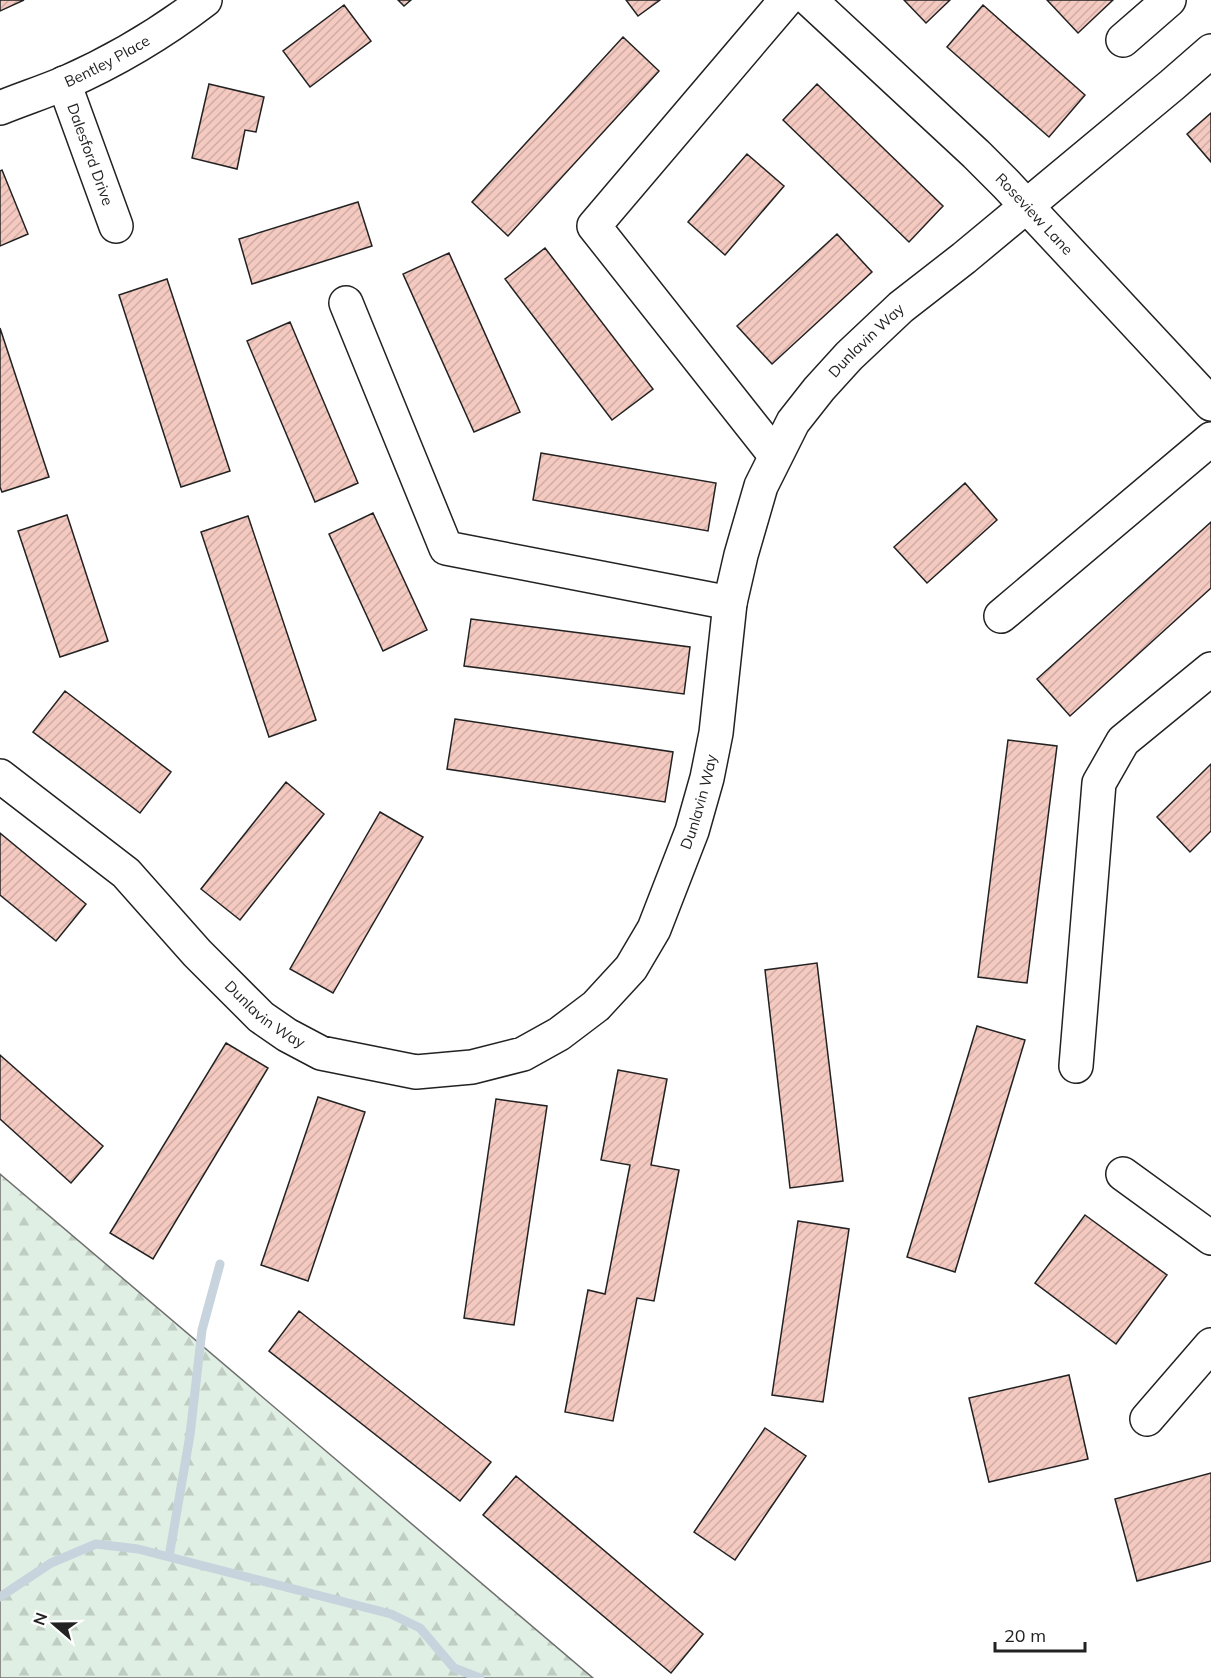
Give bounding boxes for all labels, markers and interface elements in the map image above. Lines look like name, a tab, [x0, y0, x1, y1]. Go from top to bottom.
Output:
street label: Bentley Place	[61, 31, 153, 91]
street label: Dalesford Drive	[63, 101, 118, 208]
street label: Roseview Lane	[992, 169, 1077, 259]
street label: Dunlavin Way	[824, 299, 908, 381]
street label: Dunlavin Way	[676, 752, 721, 852]
street label: Dunlavin Way	[221, 976, 308, 1052]
north arrow	[24, 1594, 84, 1654]
text: N	[28, 1610, 51, 1628]
scale bar	[995, 1615, 1085, 1653]
text: 20 m	[1004, 1624, 1046, 1647]

